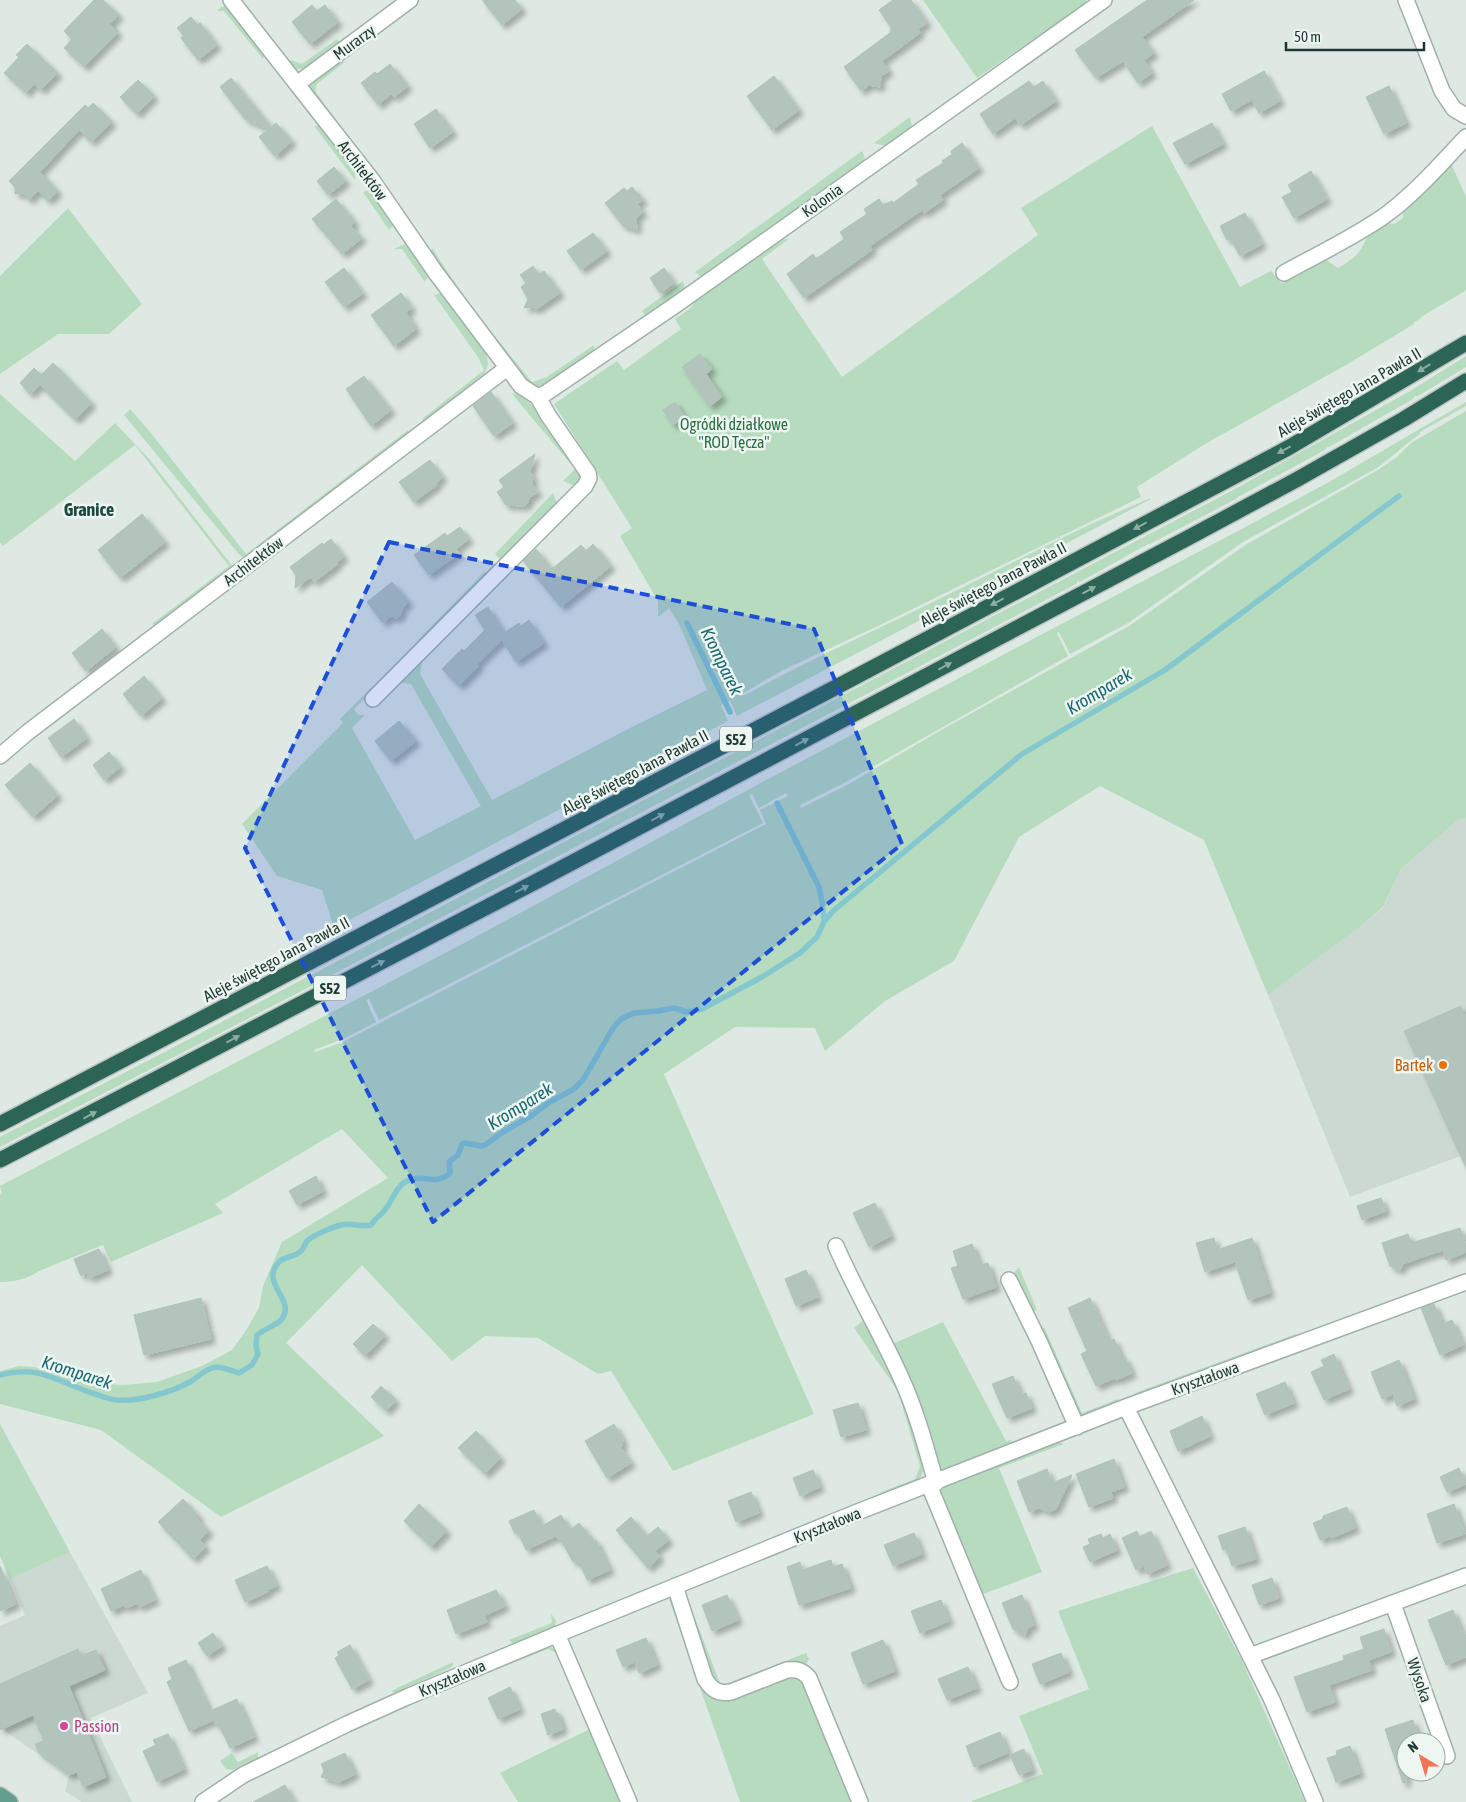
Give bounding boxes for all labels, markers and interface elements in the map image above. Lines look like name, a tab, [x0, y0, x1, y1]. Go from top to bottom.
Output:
scale bar	[1286, 20, 1424, 52]
street label: Murarzy	[330, 21, 379, 64]
text: 50 m	[1294, 28, 1321, 45]
street label: Architektów	[335, 137, 392, 204]
street label: Kolonia	[798, 180, 846, 220]
street label: Aleje świętego Jana Pawła II	[1274, 343, 1425, 441]
one-way arrow	[1418, 364, 1431, 373]
park label: Ogródki działkowe "ROD Tęcza"	[680, 415, 788, 452]
one-way arrow	[1277, 446, 1291, 454]
district label: Granice	[64, 499, 114, 520]
one-way arrow	[1133, 522, 1148, 530]
street label: Architektów	[220, 532, 287, 589]
street label: Aleje świętego Jana Pawła II	[917, 538, 1070, 631]
one-way arrow	[1082, 586, 1096, 594]
one-way arrow	[989, 598, 1004, 606]
water label: Kromparek	[697, 624, 748, 699]
one-way arrow	[938, 662, 953, 670]
water label: Kromparek	[1062, 663, 1137, 719]
street label: Aleje świętego Jana Pawła II	[559, 726, 712, 819]
road number: S52	[720, 726, 752, 752]
one-way arrow	[794, 738, 809, 746]
one-way arrow	[651, 813, 665, 821]
one-way arrow	[515, 885, 529, 893]
street label: Aleje świętego Jana Pawła II	[200, 913, 353, 1006]
one-way arrow	[370, 960, 385, 968]
road number: S52	[314, 976, 346, 1000]
one-way arrow	[226, 1035, 241, 1043]
place label: Bartek	[1395, 1056, 1433, 1074]
marker: Bartek	[1437, 1059, 1449, 1071]
water label: Kromparek	[484, 1077, 557, 1134]
one-way arrow	[83, 1110, 96, 1119]
water label: Kromparek	[39, 1351, 116, 1394]
street label: Kryształowa	[1169, 1357, 1242, 1400]
street label: Kryształowa	[791, 1503, 864, 1548]
street label: Wysoka	[1403, 1655, 1436, 1705]
street label: Kryształowa	[416, 1656, 489, 1701]
place label: Passion	[74, 1717, 119, 1735]
marker: Passion	[58, 1720, 70, 1732]
north arrow	[1396, 1732, 1446, 1782]
text: N	[1405, 1738, 1421, 1756]

